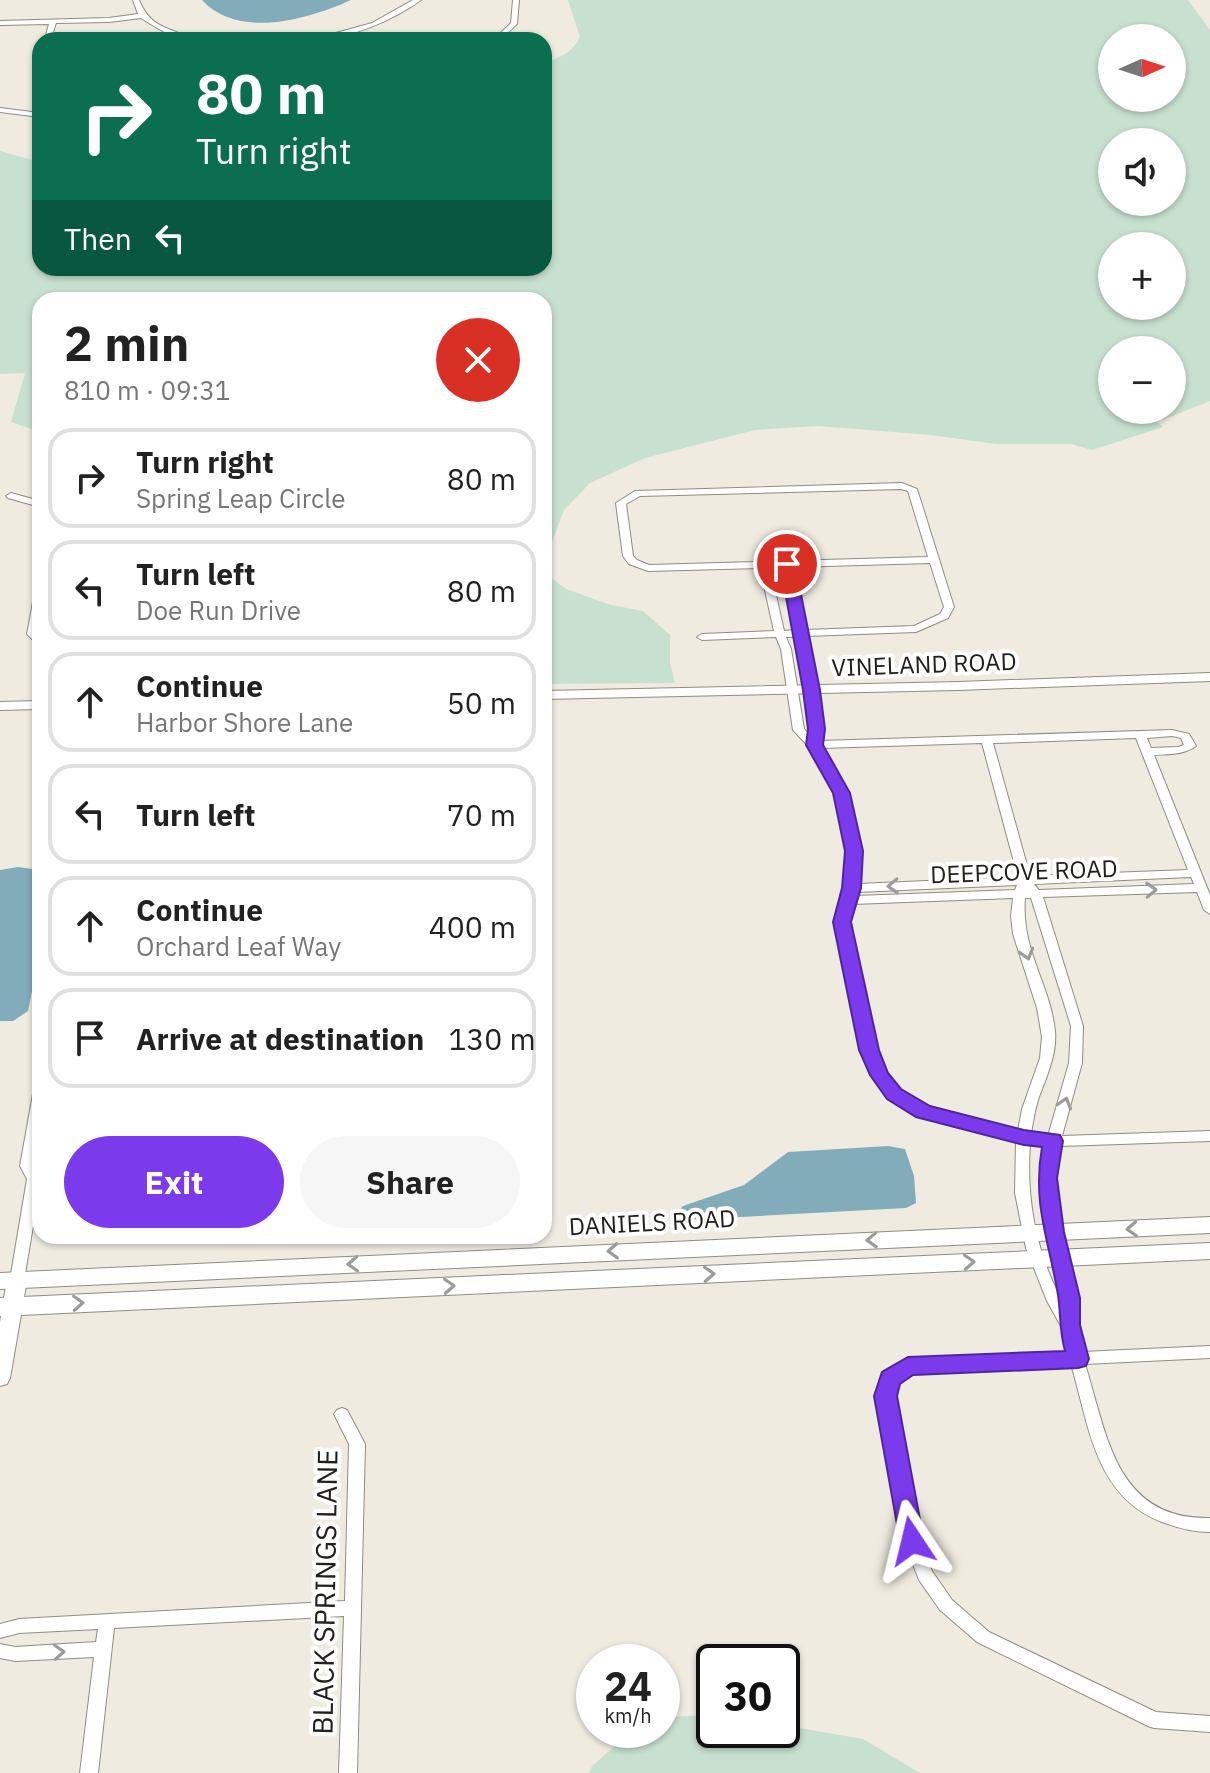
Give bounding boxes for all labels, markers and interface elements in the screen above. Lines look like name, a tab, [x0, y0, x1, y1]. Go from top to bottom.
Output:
north arrow	[1098, 24, 1186, 112]
map controls	[1098, 24, 1186, 424]
text: 80 m	[196, 57, 326, 129]
icon: right	[64, 64, 168, 168]
text: Turn right	[196, 127, 352, 174]
button: sound	[1098, 128, 1186, 216]
icon: left	[148, 216, 192, 260]
text: Then	[64, 219, 132, 258]
button: +	[1098, 232, 1186, 320]
text: 2 min	[64, 312, 189, 374]
button: close	[436, 318, 520, 402]
button: −	[1098, 336, 1186, 424]
text: 810 m · 09:31	[64, 373, 230, 407]
text: Turn right	[136, 442, 274, 481]
icon: right	[68, 456, 112, 500]
text: 80 m	[447, 459, 516, 498]
text: Spring Leap Circle	[136, 481, 345, 515]
pin	[753, 530, 821, 598]
icon: arrive	[765, 542, 809, 586]
text: Turn left	[136, 554, 255, 593]
icon: left	[68, 568, 112, 612]
text: 80 m	[447, 571, 516, 610]
text: Doe Run Drive	[136, 593, 301, 627]
street label: VINELAND ROAD	[831, 645, 1017, 683]
text: Continue	[136, 666, 263, 705]
icon: ahead	[68, 680, 112, 724]
text: 50 m	[447, 683, 516, 722]
text: Harbor Shore Lane	[136, 705, 353, 739]
icon: left	[68, 792, 112, 836]
text: Turn left	[136, 795, 255, 834]
text: 70 m	[447, 795, 516, 834]
street label: DEEPCOVE ROAD	[930, 852, 1118, 890]
one-way arrow	[886, 877, 899, 894]
one-way arrow	[1145, 881, 1158, 898]
text: Continue	[136, 890, 263, 929]
icon: ahead	[68, 904, 112, 948]
text: 400 m	[429, 907, 516, 946]
text: Orchard Leaf Way	[136, 929, 341, 963]
one-way arrow	[1018, 947, 1034, 961]
icon: arrive	[68, 1016, 112, 1060]
text: Arrive at destination	[136, 1019, 424, 1058]
text: 130 m	[448, 1019, 536, 1058]
one-way arrow	[1056, 1096, 1072, 1110]
button: Exit	[64, 1136, 284, 1228]
button: Share	[300, 1136, 520, 1228]
street label: DANIELS ROAD	[568, 1202, 736, 1242]
one-way arrow	[1125, 1220, 1138, 1237]
one-way arrow	[865, 1231, 878, 1248]
one-way arrow	[606, 1242, 619, 1259]
one-way arrow	[963, 1253, 976, 1270]
one-way arrow	[346, 1255, 359, 1272]
one-way arrow	[703, 1265, 716, 1282]
one-way arrow	[444, 1277, 456, 1294]
one-way arrow	[72, 1294, 85, 1311]
street label: BLACK SPRINGS LANE	[304, 1449, 345, 1735]
position arrow	[870, 1499, 954, 1583]
one-way arrow	[53, 1643, 66, 1660]
speed limit sign: 30	[696, 1644, 800, 1748]
text: 24	[604, 1660, 652, 1712]
text: km/h	[604, 1702, 652, 1729]

